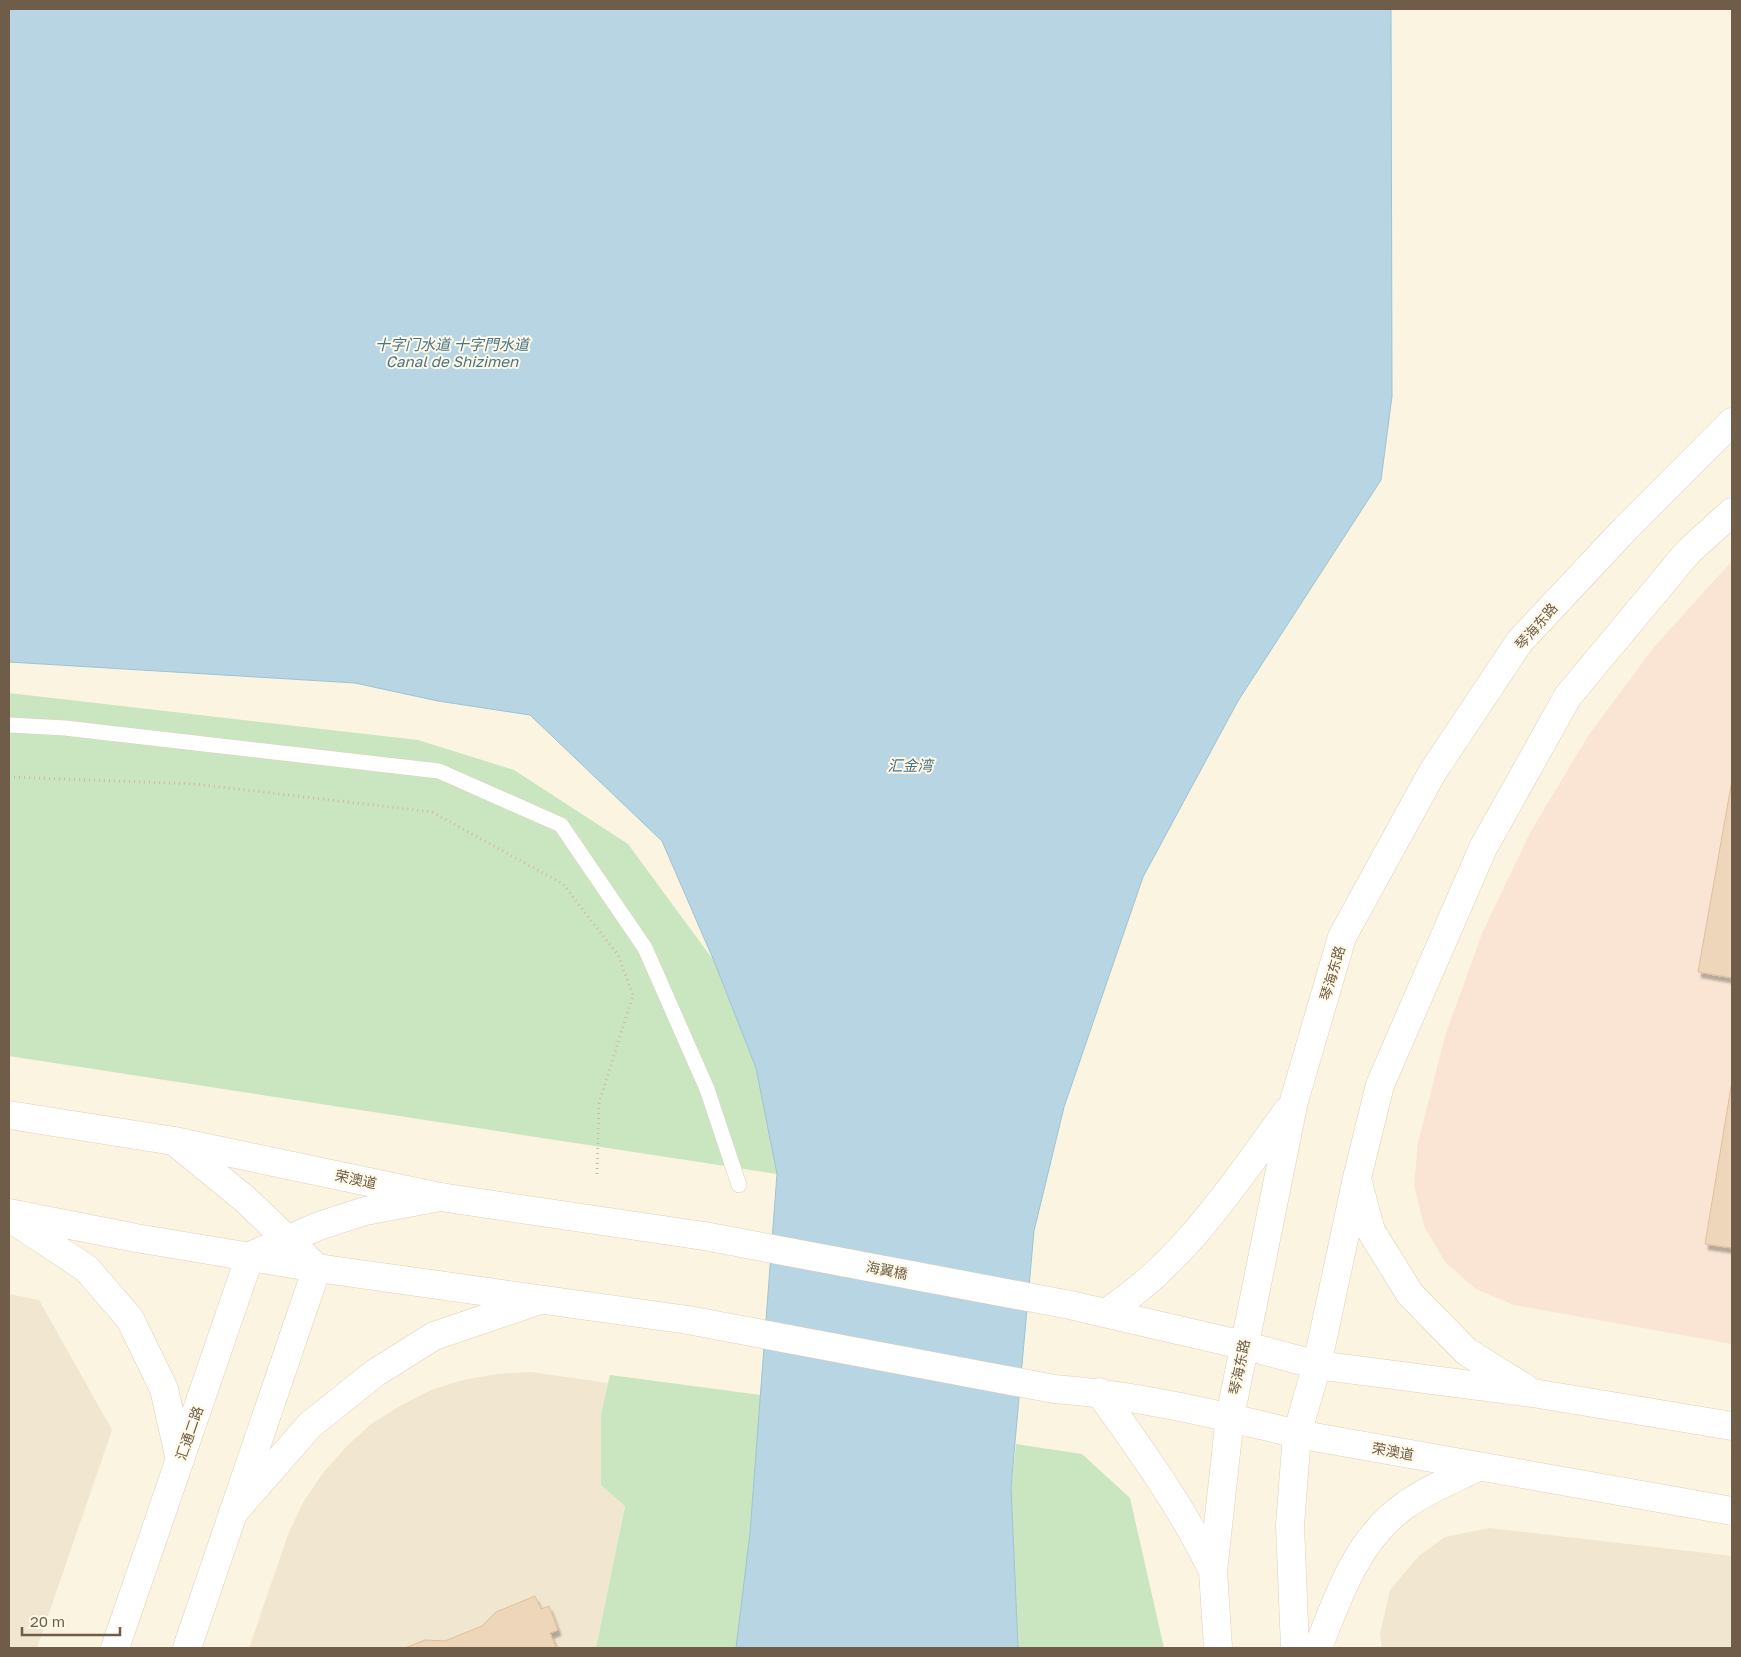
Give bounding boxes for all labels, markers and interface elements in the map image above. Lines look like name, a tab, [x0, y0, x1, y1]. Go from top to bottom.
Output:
water label: 十字门水道 十字門水道 Canal de Shizimen	[375, 335, 531, 370]
street label: 琴海东路	[1511, 599, 1561, 653]
water label: 汇金湾	[887, 756, 935, 774]
street label: 琴海东路	[1316, 944, 1348, 1002]
street label: 荣澳道	[334, 1166, 378, 1192]
street label: 海翼橋	[865, 1258, 909, 1282]
street label: 琴海东路	[1225, 1338, 1253, 1396]
street label: 汇通二路	[172, 1404, 206, 1462]
street label: 荣澳道	[1371, 1439, 1415, 1463]
scale bar	[22, 1604, 120, 1636]
text: 20 m	[30, 1612, 65, 1630]

